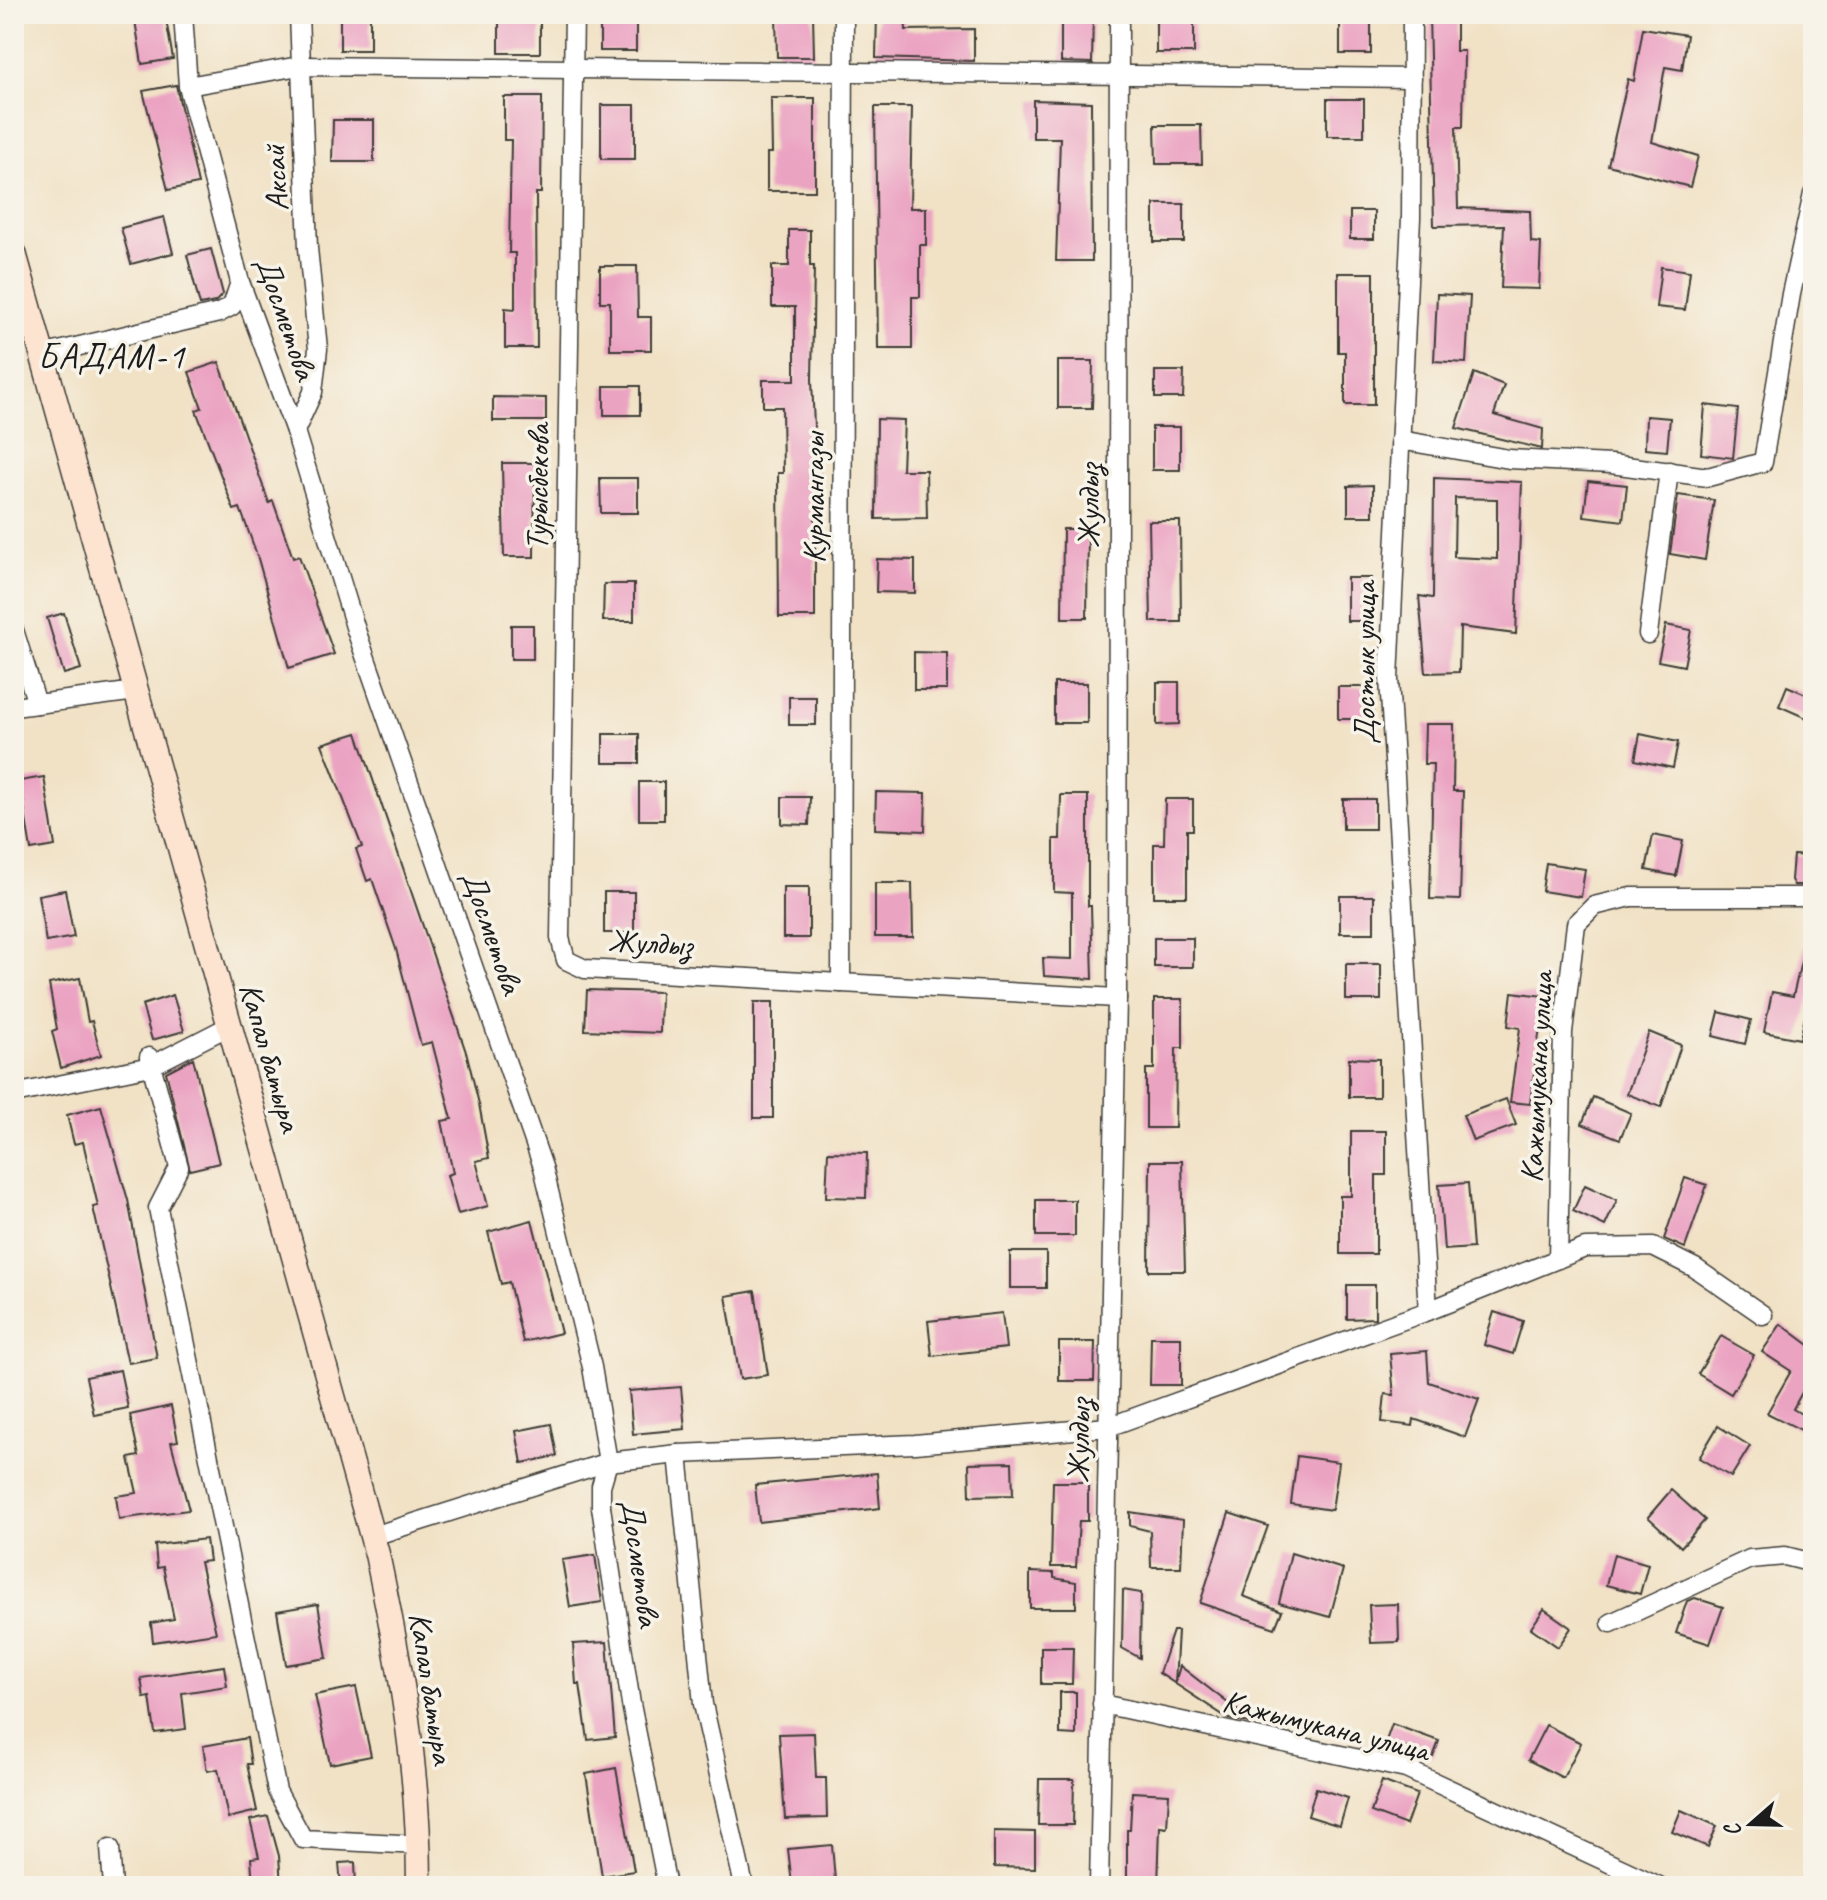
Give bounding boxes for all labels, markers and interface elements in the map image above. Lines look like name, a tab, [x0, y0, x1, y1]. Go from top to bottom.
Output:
street label: Аксай	[253, 142, 298, 212]
street label: Досметова	[246, 251, 327, 387]
district label: БАДАМ-1	[38, 333, 186, 379]
street label: Турысбекова	[516, 421, 559, 551]
street label: Курмангазы	[793, 431, 834, 563]
street label: Жулдыз	[1068, 461, 1109, 548]
street label: Достык улица	[1344, 579, 1385, 744]
street label: Досметова	[452, 865, 533, 1001]
street label: Жулдыз	[607, 920, 696, 965]
street label: Кажымукана улица	[1511, 968, 1563, 1183]
street label: Капал батыра	[230, 978, 312, 1138]
street label: Жулдыз	[1057, 1395, 1100, 1483]
street label: Досметова	[611, 1497, 670, 1631]
street label: Капал батыра	[399, 1609, 464, 1769]
street label: Кажымукана улица	[1219, 1680, 1436, 1772]
north arrow	[1711, 1784, 1791, 1864]
text: С	[1717, 1818, 1748, 1840]

